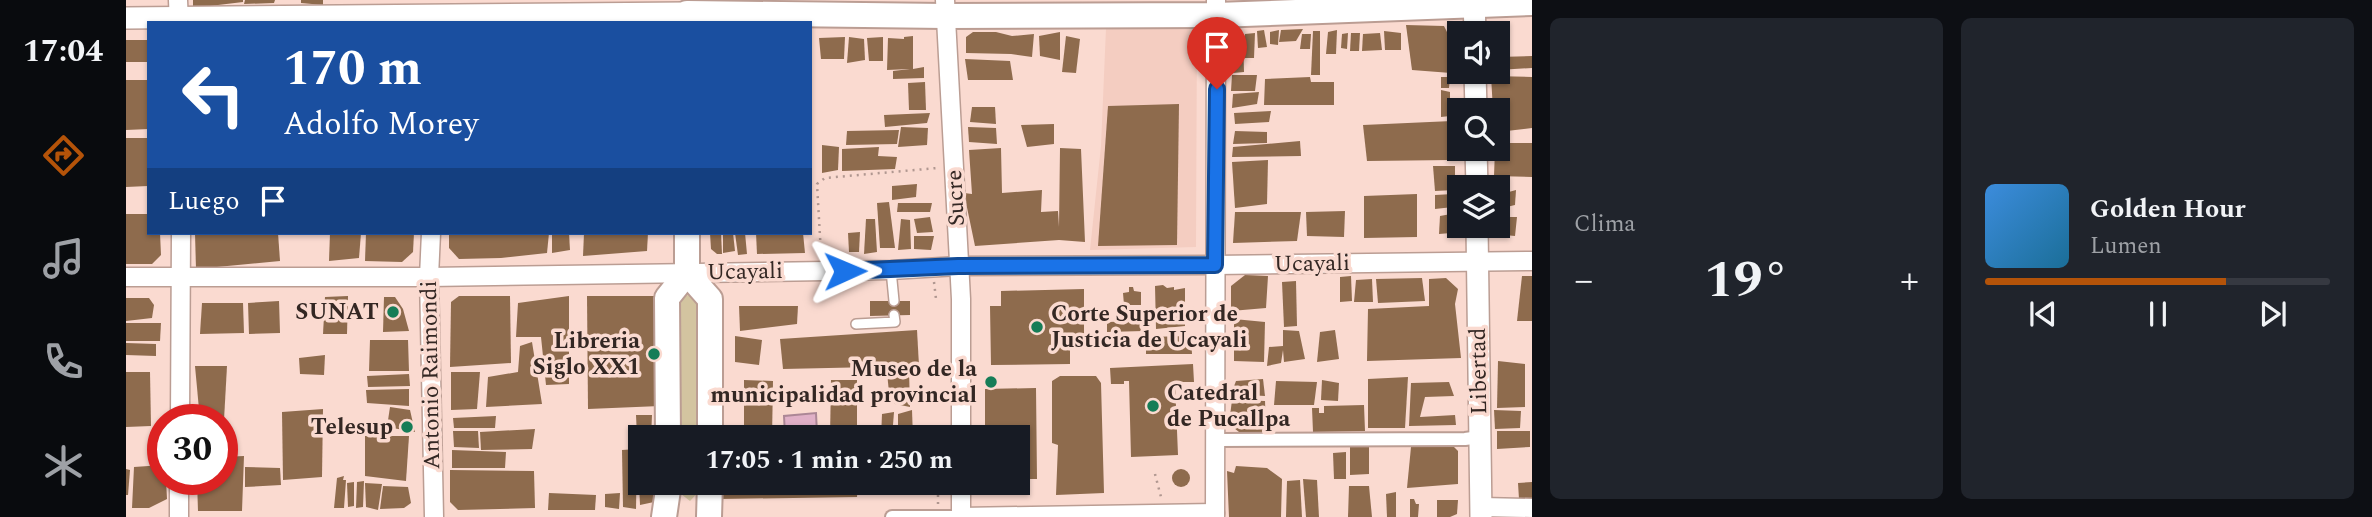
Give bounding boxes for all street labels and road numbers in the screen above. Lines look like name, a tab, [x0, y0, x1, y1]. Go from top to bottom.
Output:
street label: Sucre	[937, 169, 975, 227]
street label: Ucayali	[1273, 246, 1351, 282]
street label: Ucayali	[706, 254, 784, 290]
street label: Antonio Raimondi	[412, 280, 450, 470]
street label: Libertad	[1461, 327, 1497, 415]

